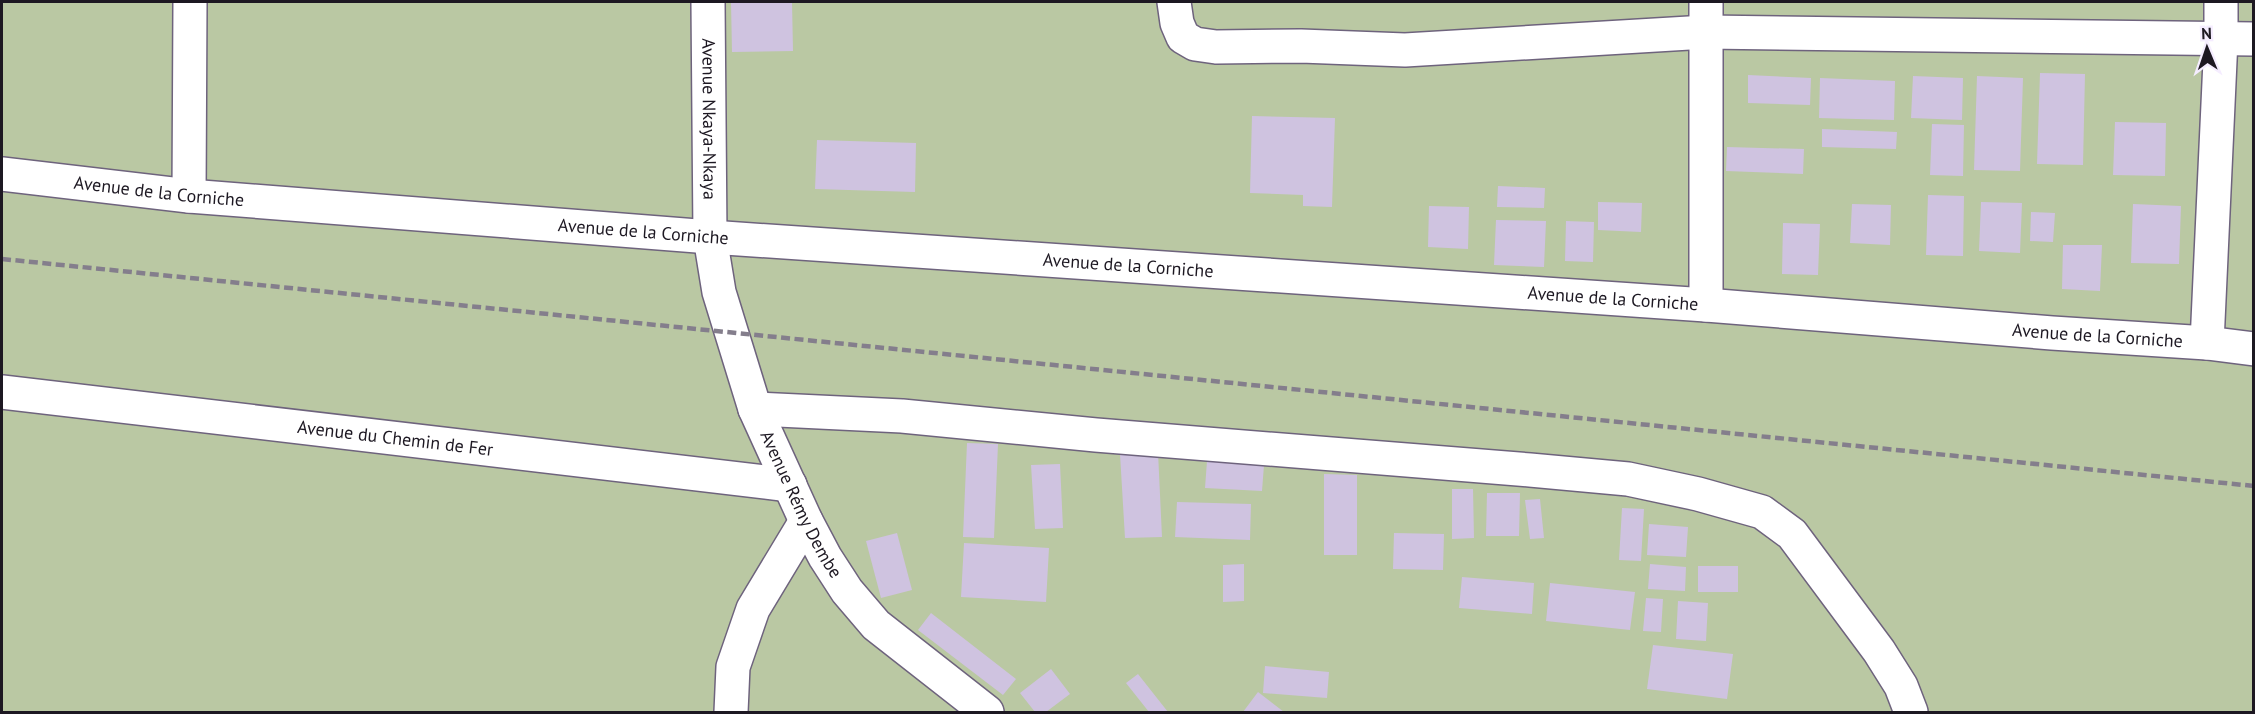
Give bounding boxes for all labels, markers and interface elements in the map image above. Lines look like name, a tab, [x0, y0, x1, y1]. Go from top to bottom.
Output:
north arrow	[2177, 18, 2237, 78]
text: N	[2201, 23, 2212, 43]
street label: Avenue Nkaya-Nkaya	[697, 38, 722, 200]
street label: Avenue de la Corniche	[73, 171, 245, 211]
street label: Avenue de la Corniche	[557, 213, 729, 249]
street label: Avenue de la Corniche	[1042, 248, 1214, 282]
street label: Avenue de la Corniche	[1527, 281, 1699, 315]
street label: Avenue de la Corniche	[2011, 318, 2184, 352]
street label: Avenue du Chemin de Fer	[296, 415, 494, 461]
street label: Avenue Rémy Dembe	[755, 427, 848, 582]

